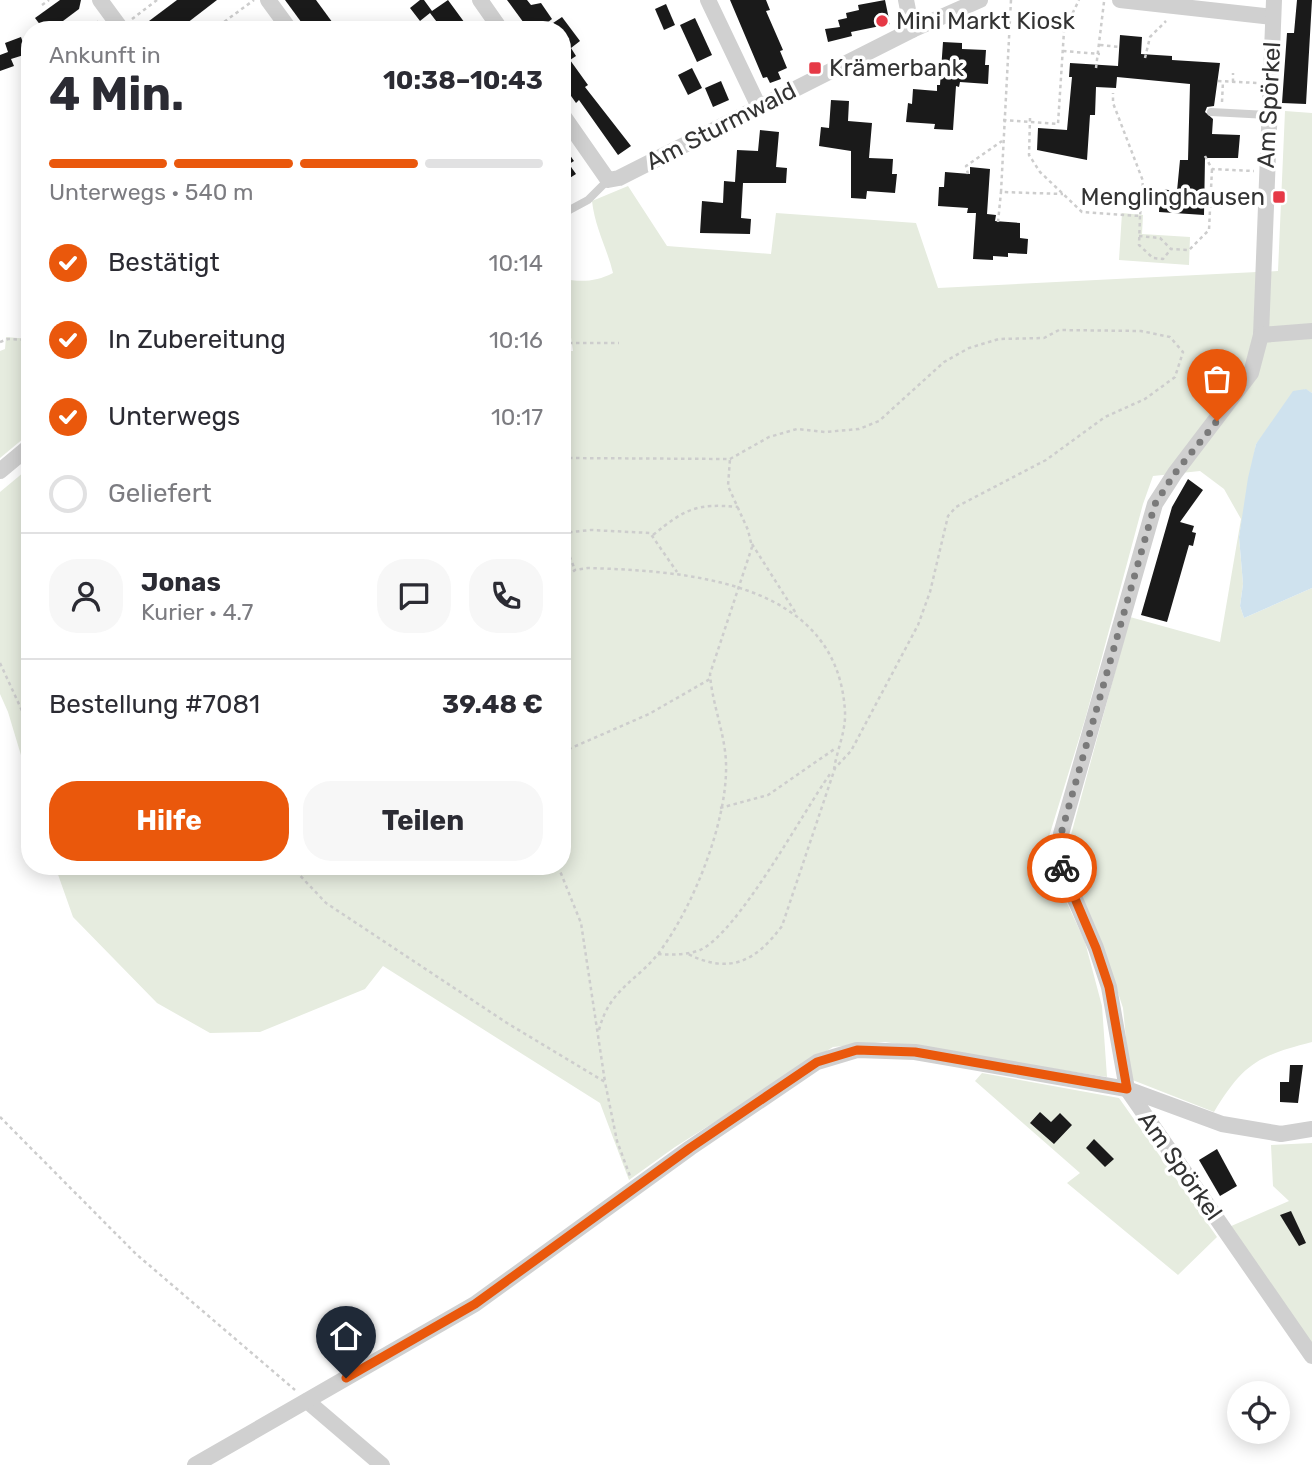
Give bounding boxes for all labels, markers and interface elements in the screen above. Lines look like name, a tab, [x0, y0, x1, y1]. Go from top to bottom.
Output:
place label: Mini Markt Kiosk	[896, 7, 1075, 35]
marker: Mini Markt Kiosk	[874, 13, 890, 29]
text: Ankunft in	[49, 41, 161, 69]
street label: Am Spörkel	[1252, 41, 1286, 169]
place label: Krämerbank	[829, 54, 965, 82]
marker: Krämerbank	[807, 60, 823, 76]
text: 10:38–10:43	[383, 65, 543, 96]
text: 4 Min.	[49, 67, 184, 122]
street label: Am Sturmwald	[641, 76, 801, 176]
text: Unterwegs · 540 m	[49, 178, 253, 206]
place label: Menglinghausen	[1081, 183, 1265, 211]
marker: Menglinghausen	[1271, 189, 1287, 205]
icon: check	[49, 244, 87, 282]
text: Bestätigt	[108, 247, 220, 278]
text: 10:14	[489, 249, 543, 277]
icon: check	[49, 321, 87, 359]
text: In Zubereitung	[108, 324, 286, 355]
text: 10:16	[489, 326, 543, 354]
pin	[1187, 349, 1247, 421]
icon: bag	[1198, 360, 1236, 398]
icon: check	[49, 398, 87, 436]
text: Unterwegs	[108, 401, 240, 432]
text: 10:17	[491, 403, 543, 431]
text: Geliefert	[108, 478, 212, 509]
button: person	[49, 559, 123, 633]
button: chat	[377, 559, 451, 633]
button: phone	[469, 559, 543, 633]
text: Jonas	[141, 567, 221, 598]
text: Kurier · 4.7	[141, 598, 253, 626]
text: Bestellung #7081	[49, 689, 260, 720]
text: 39.48 €	[442, 689, 543, 720]
button: Hilfe	[49, 781, 289, 861]
button: Teilen	[303, 781, 543, 861]
courier	[1027, 833, 1097, 903]
icon: bike	[1043, 849, 1081, 887]
street label: Am Spörkel	[1132, 1106, 1228, 1226]
pin	[316, 1306, 376, 1378]
icon: home	[327, 1317, 365, 1355]
map controls	[1227, 1381, 1290, 1444]
button: locate	[1227, 1381, 1290, 1444]

